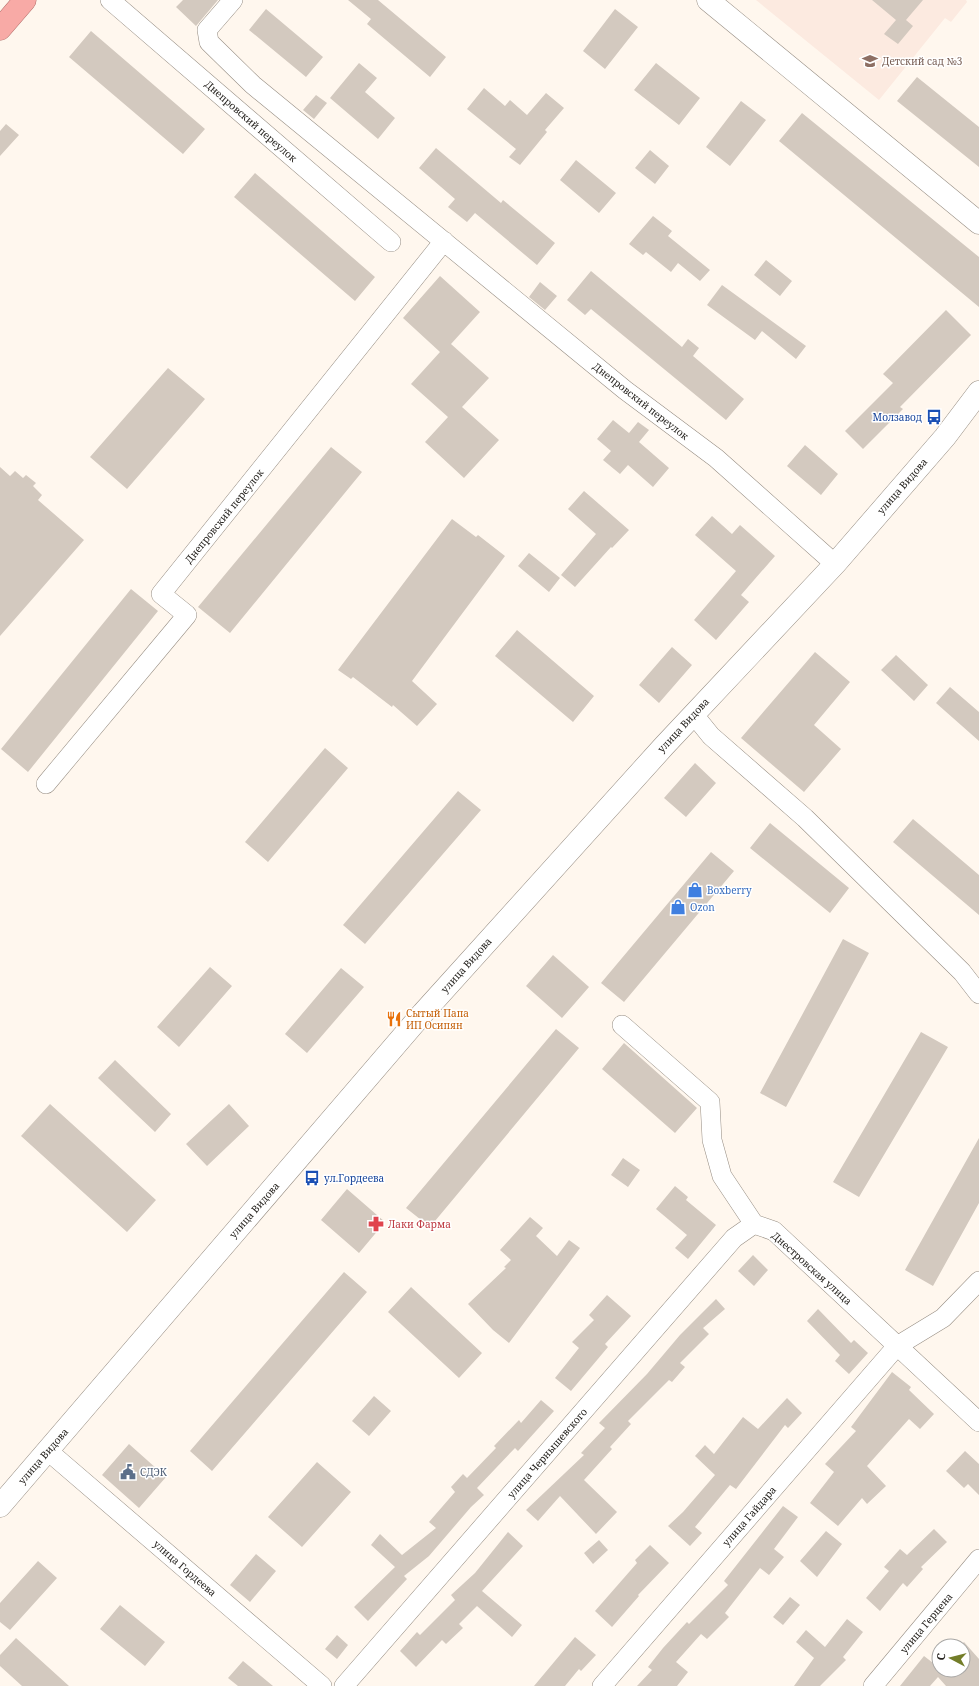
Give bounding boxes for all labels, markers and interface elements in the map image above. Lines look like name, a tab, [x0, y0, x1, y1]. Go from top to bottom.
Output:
school or university icon: Детский сад №3	[861, 52, 879, 70]
place label: Детский сад №3	[882, 54, 963, 68]
street label: Днепровский переулок	[202, 77, 300, 165]
street label: Днепровский переулок	[590, 359, 692, 443]
bus stop icon: Молзавод	[925, 408, 943, 426]
place label: Молзавод	[873, 410, 922, 424]
street label: улица Видова	[874, 455, 930, 517]
street label: Днепровский переулок	[181, 466, 267, 566]
street label: улица Видова	[654, 694, 712, 755]
shop icon: Boxberry	[686, 881, 704, 899]
place label: Boxberry	[707, 883, 752, 897]
shop icon: Ozon	[669, 898, 687, 916]
place label: Ozon	[690, 900, 715, 914]
street label: улица Видова	[437, 934, 495, 996]
place label: Сытый Папа ИП Осипян	[406, 1006, 469, 1032]
restaurant icon: Сытый Папа ИП Осипян	[385, 1010, 403, 1028]
bus stop icon: ул.Гордеева	[303, 1169, 321, 1187]
place label: ул.Гордеева	[324, 1171, 385, 1185]
street label: улица Видова	[226, 1179, 282, 1241]
pharmacy icon: Лаки Фарма	[367, 1215, 385, 1233]
place label: Лаки Фарма	[388, 1217, 451, 1231]
street label: Днестровская улица	[769, 1228, 855, 1308]
street label: улица Чернышевского	[504, 1405, 590, 1501]
street label: улица Видова	[15, 1425, 71, 1487]
public building icon: СДЭК	[119, 1463, 137, 1481]
place label: СДЭК	[140, 1465, 168, 1479]
street label: улица Гайдара	[719, 1483, 779, 1549]
street label: улица Гордеева	[150, 1537, 220, 1600]
street label: улица Герцена	[896, 1589, 956, 1656]
north arrow	[931, 1638, 971, 1678]
text: С	[933, 1652, 948, 1661]

